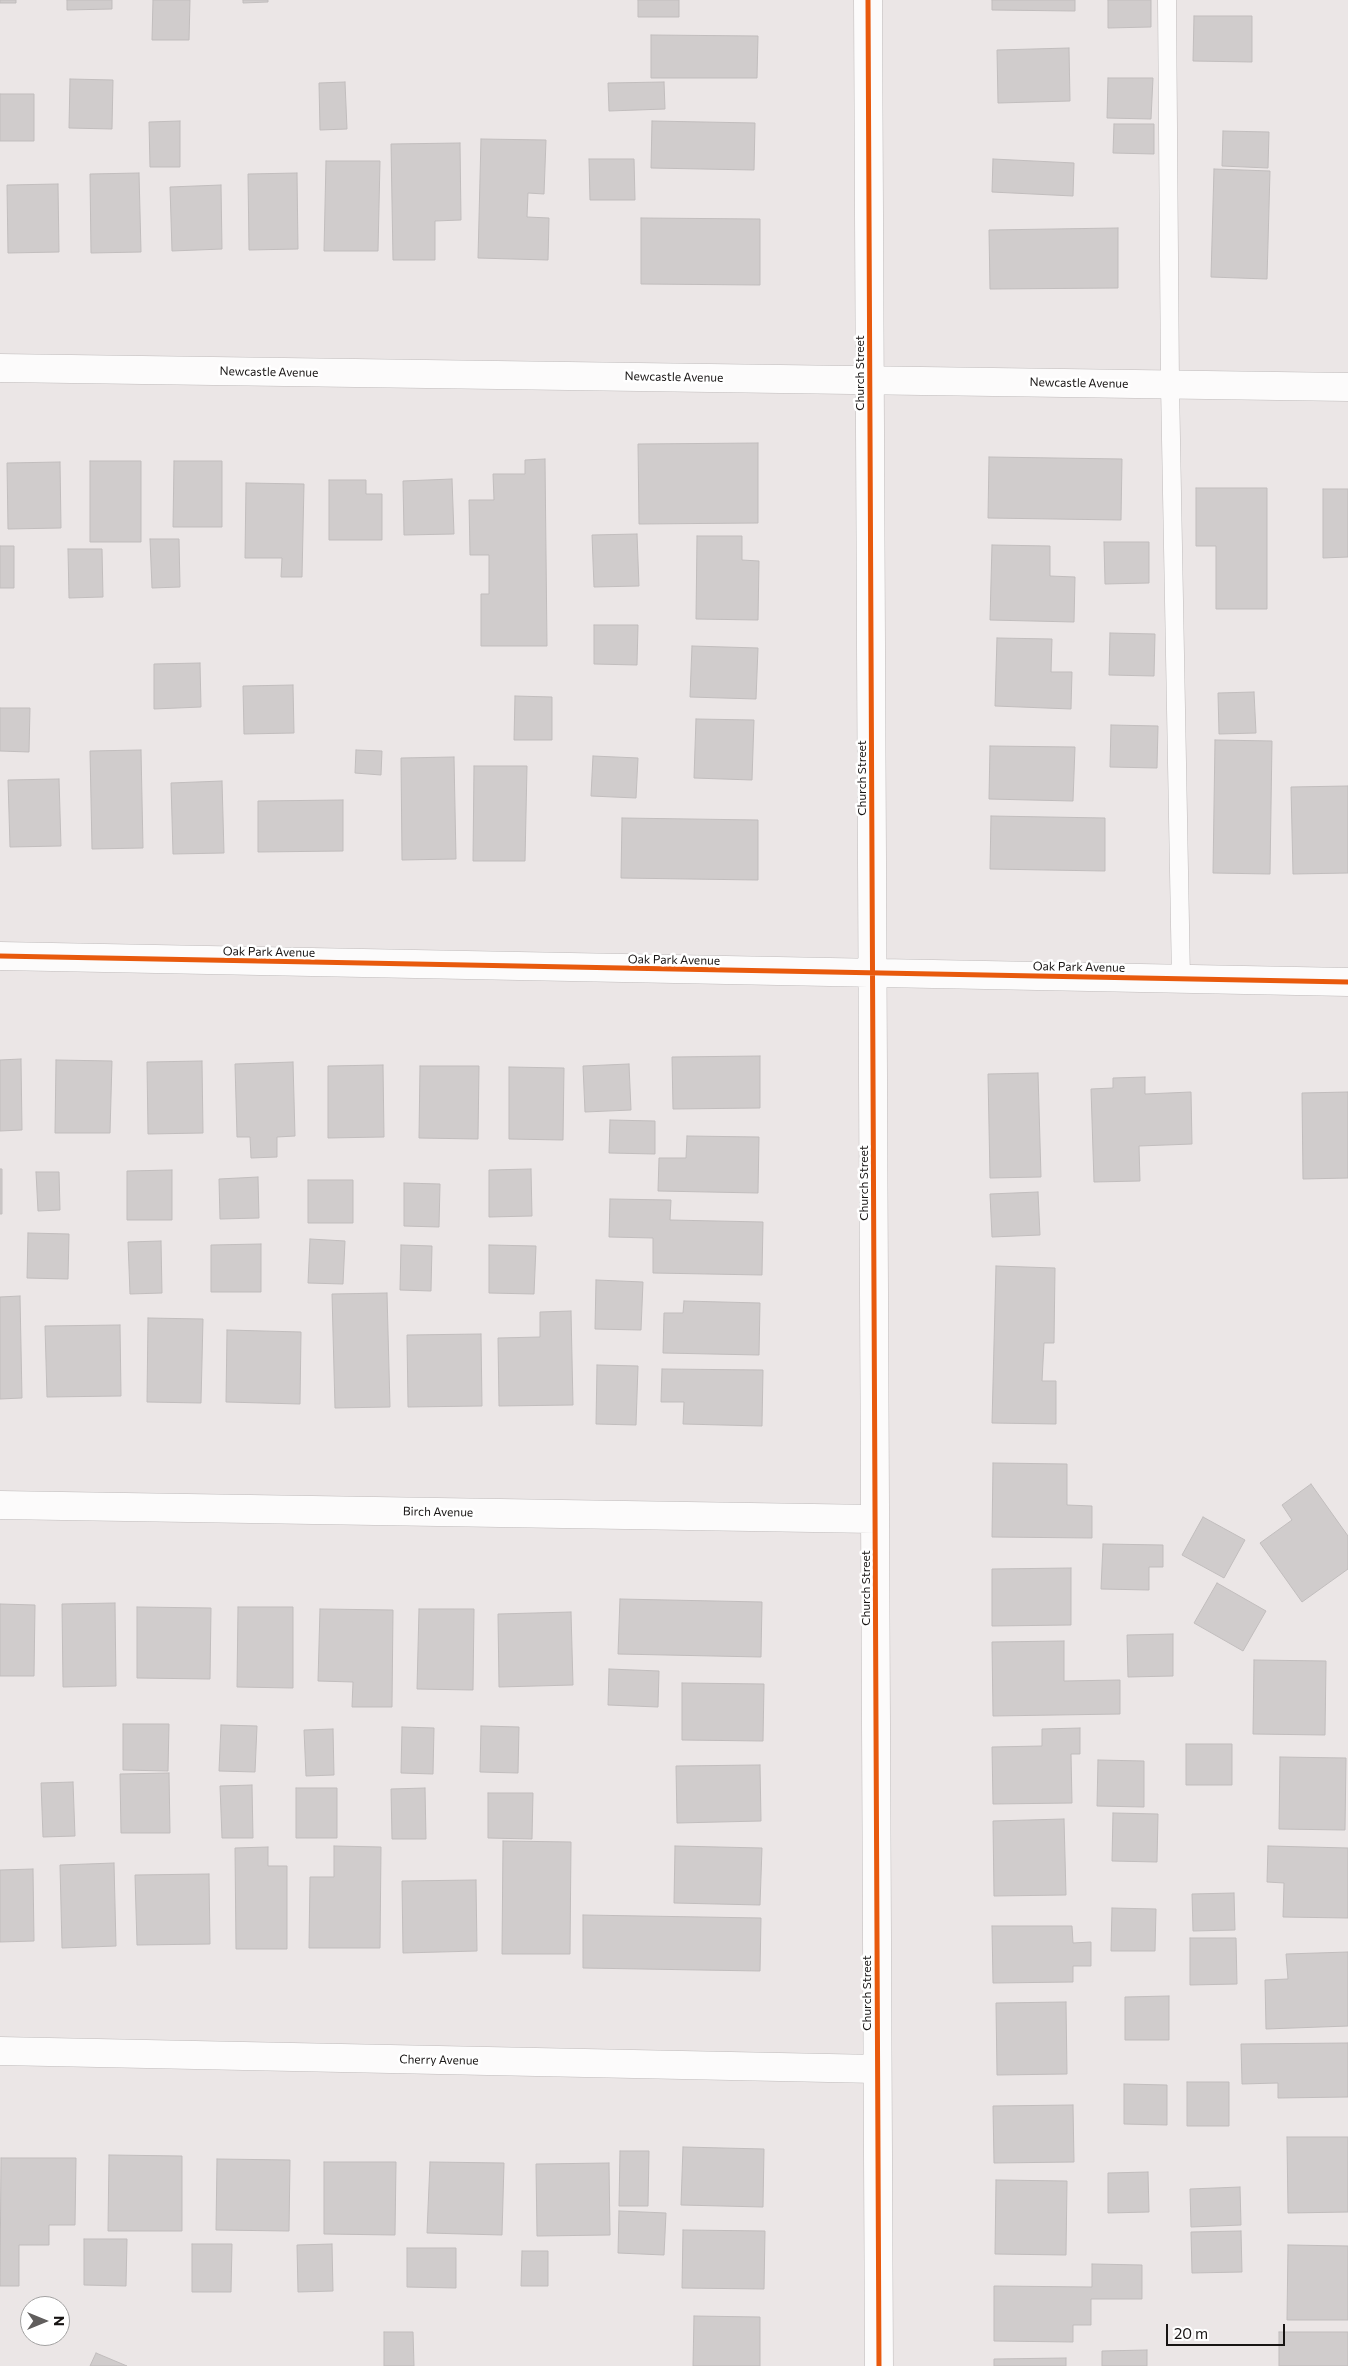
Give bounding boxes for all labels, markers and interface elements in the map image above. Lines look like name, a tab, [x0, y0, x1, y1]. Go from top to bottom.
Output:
street label: Church Street	[853, 335, 867, 411]
street label: Newcastle Avenue	[219, 364, 319, 380]
street label: Newcastle Avenue	[624, 369, 724, 385]
street label: Newcastle Avenue	[1029, 375, 1129, 391]
street label: Church Street	[855, 740, 869, 816]
street label: Oak Park Avenue	[223, 944, 315, 960]
street label: Oak Park Avenue	[628, 952, 720, 968]
street label: Oak Park Avenue	[1033, 959, 1125, 975]
street label: Church Street	[857, 1145, 871, 1221]
street label: Birch Avenue	[403, 1504, 473, 1520]
street label: Church Street	[859, 1550, 873, 1626]
street label: Church Street	[860, 1955, 874, 2031]
street label: Cherry Avenue	[399, 2052, 479, 2068]
north arrow	[20, 2296, 70, 2346]
scale bar	[1168, 2314, 1287, 2346]
text: N	[51, 2316, 68, 2326]
text: 20 m	[1174, 2324, 1208, 2342]

